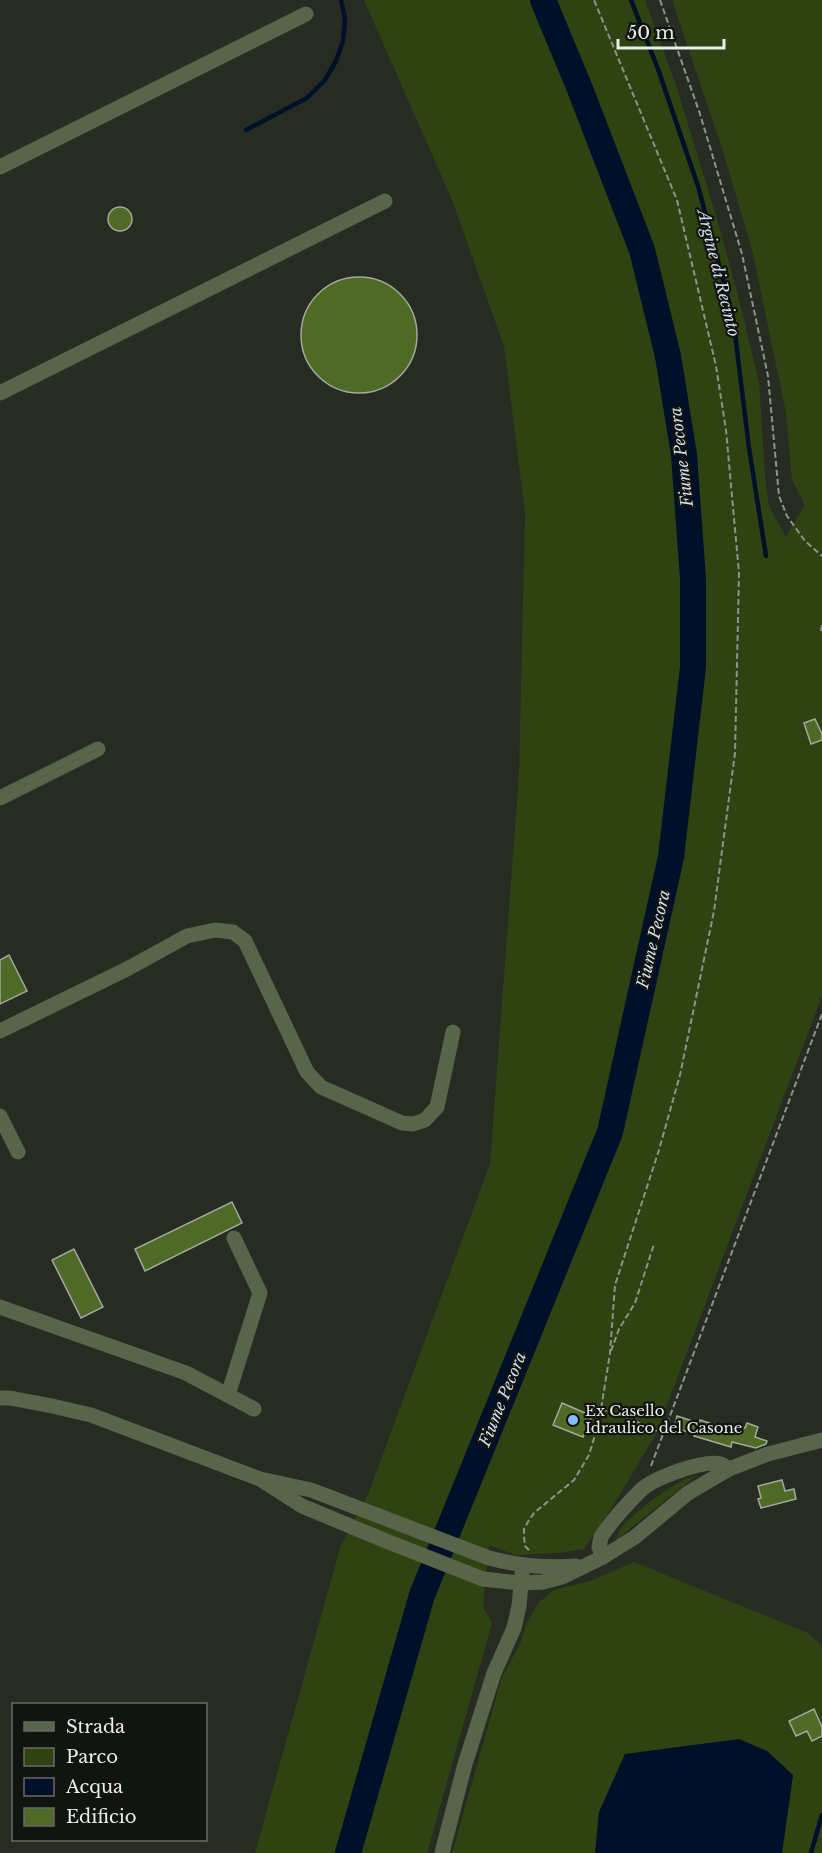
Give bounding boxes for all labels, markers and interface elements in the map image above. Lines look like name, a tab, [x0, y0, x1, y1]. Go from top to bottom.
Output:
scale bar	[618, 12, 724, 50]
text: 50 m	[627, 22, 675, 44]
water label: Argine di Recinto	[693, 206, 744, 339]
water label: Fiume Pecora	[665, 406, 697, 509]
water label: Fiume Pecora	[632, 888, 674, 991]
water label: Fiume Pecora	[474, 1349, 530, 1450]
place label: Ex Casello Idraulico del Casone	[585, 1401, 742, 1437]
marker: Ex Casello Idraulico del Casone	[566, 1413, 580, 1427]
legend	[12, 1703, 207, 1841]
text: Strada	[66, 1716, 125, 1738]
text: Parco	[66, 1746, 118, 1768]
text: Acqua	[65, 1776, 123, 1798]
text: Edificio	[66, 1806, 137, 1828]

